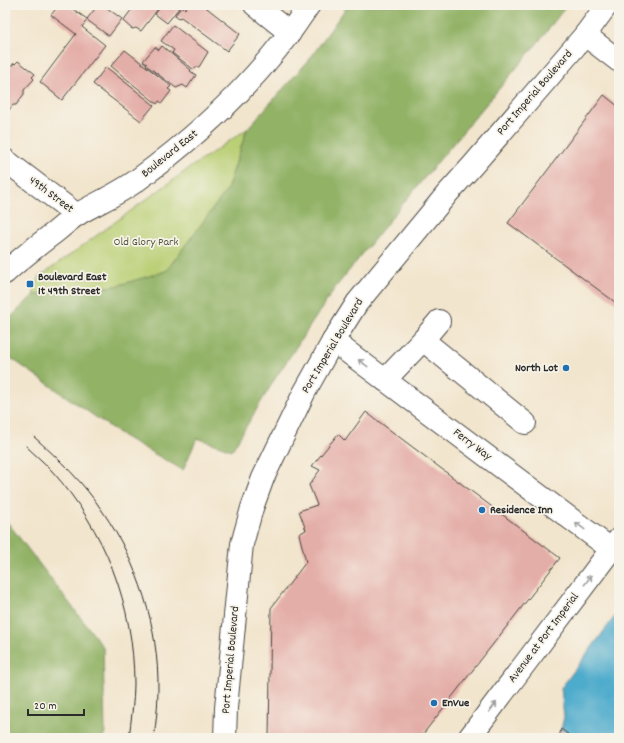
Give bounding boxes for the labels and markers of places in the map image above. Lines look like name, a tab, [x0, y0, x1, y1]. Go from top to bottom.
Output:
place label: Boulevard East 1t 49th Street	[38, 269, 107, 300]
marker: Boulevard East 1t 49th Street	[25, 279, 35, 289]
place label: North Lot	[515, 360, 559, 377]
marker: North Lot	[561, 363, 571, 373]
place label: Residence Inn	[490, 502, 553, 519]
marker: Residence Inn	[477, 505, 487, 515]
place label: EnVue	[442, 695, 470, 712]
marker: EnVue	[429, 698, 439, 708]

